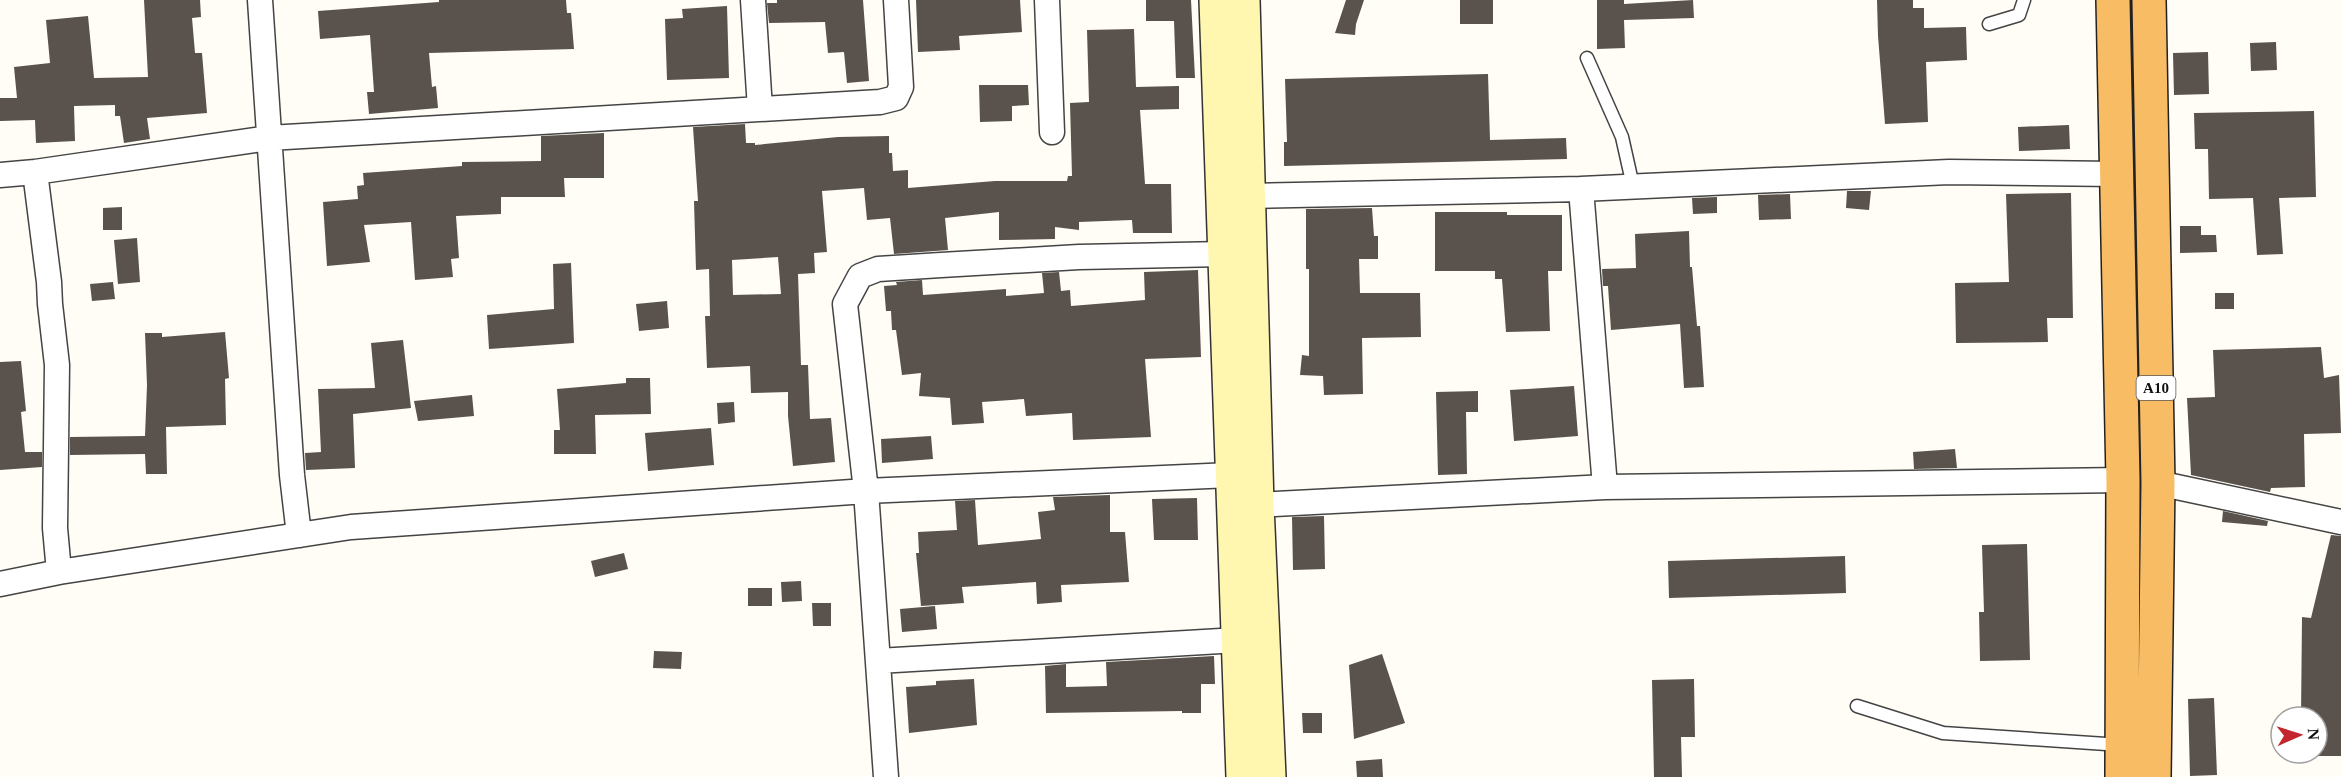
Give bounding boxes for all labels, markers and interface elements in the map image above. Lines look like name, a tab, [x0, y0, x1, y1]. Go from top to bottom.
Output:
road number: A10	[2136, 376, 2176, 400]
north arrow	[2269, 705, 2329, 765]
text: N	[2305, 728, 2322, 741]

